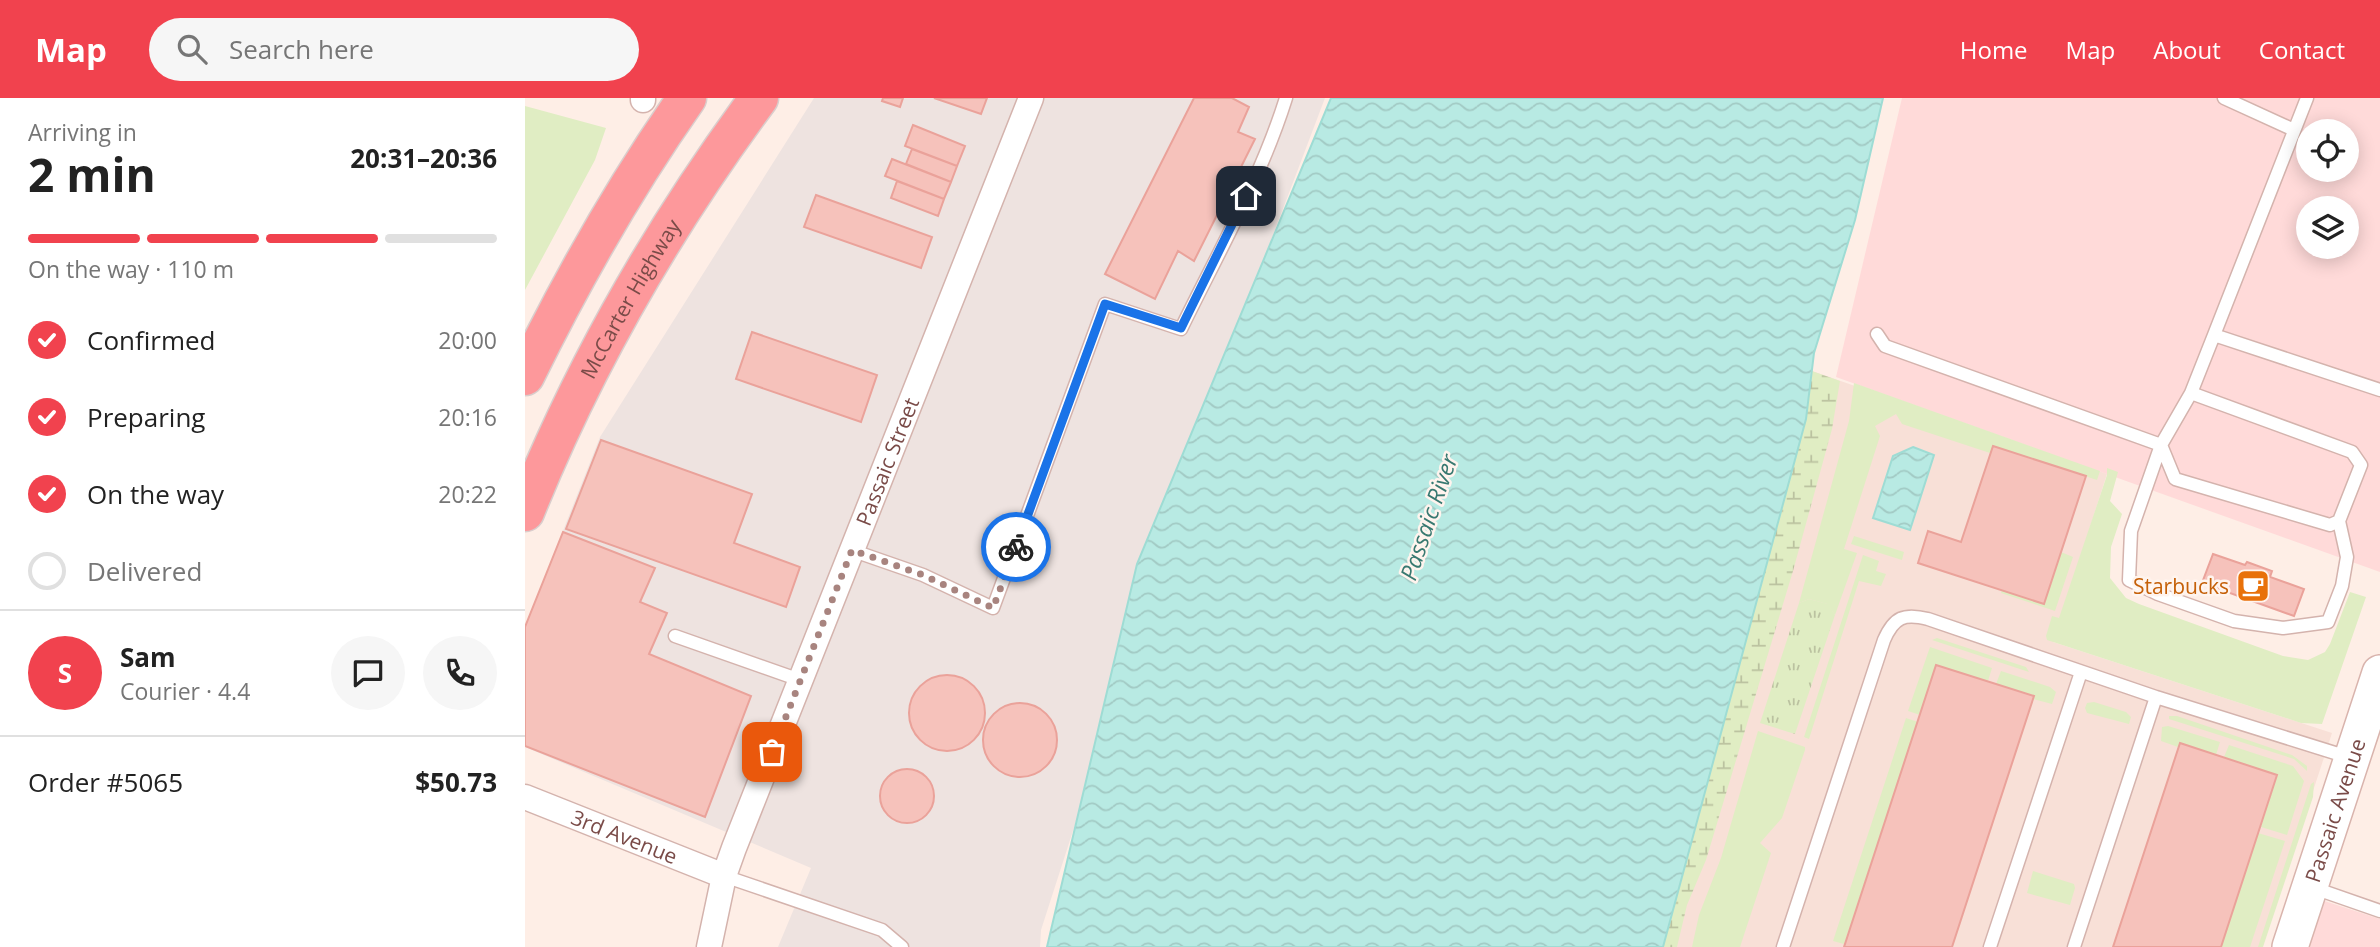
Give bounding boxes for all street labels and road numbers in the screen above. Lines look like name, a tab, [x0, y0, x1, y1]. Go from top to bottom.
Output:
street label: McCarter Highway	[574, 213, 687, 383]
street label: Passaic Street	[849, 393, 925, 530]
street label: Passaic Avenue	[2298, 735, 2372, 886]
street label: 3rd Avenue	[567, 803, 682, 870]

